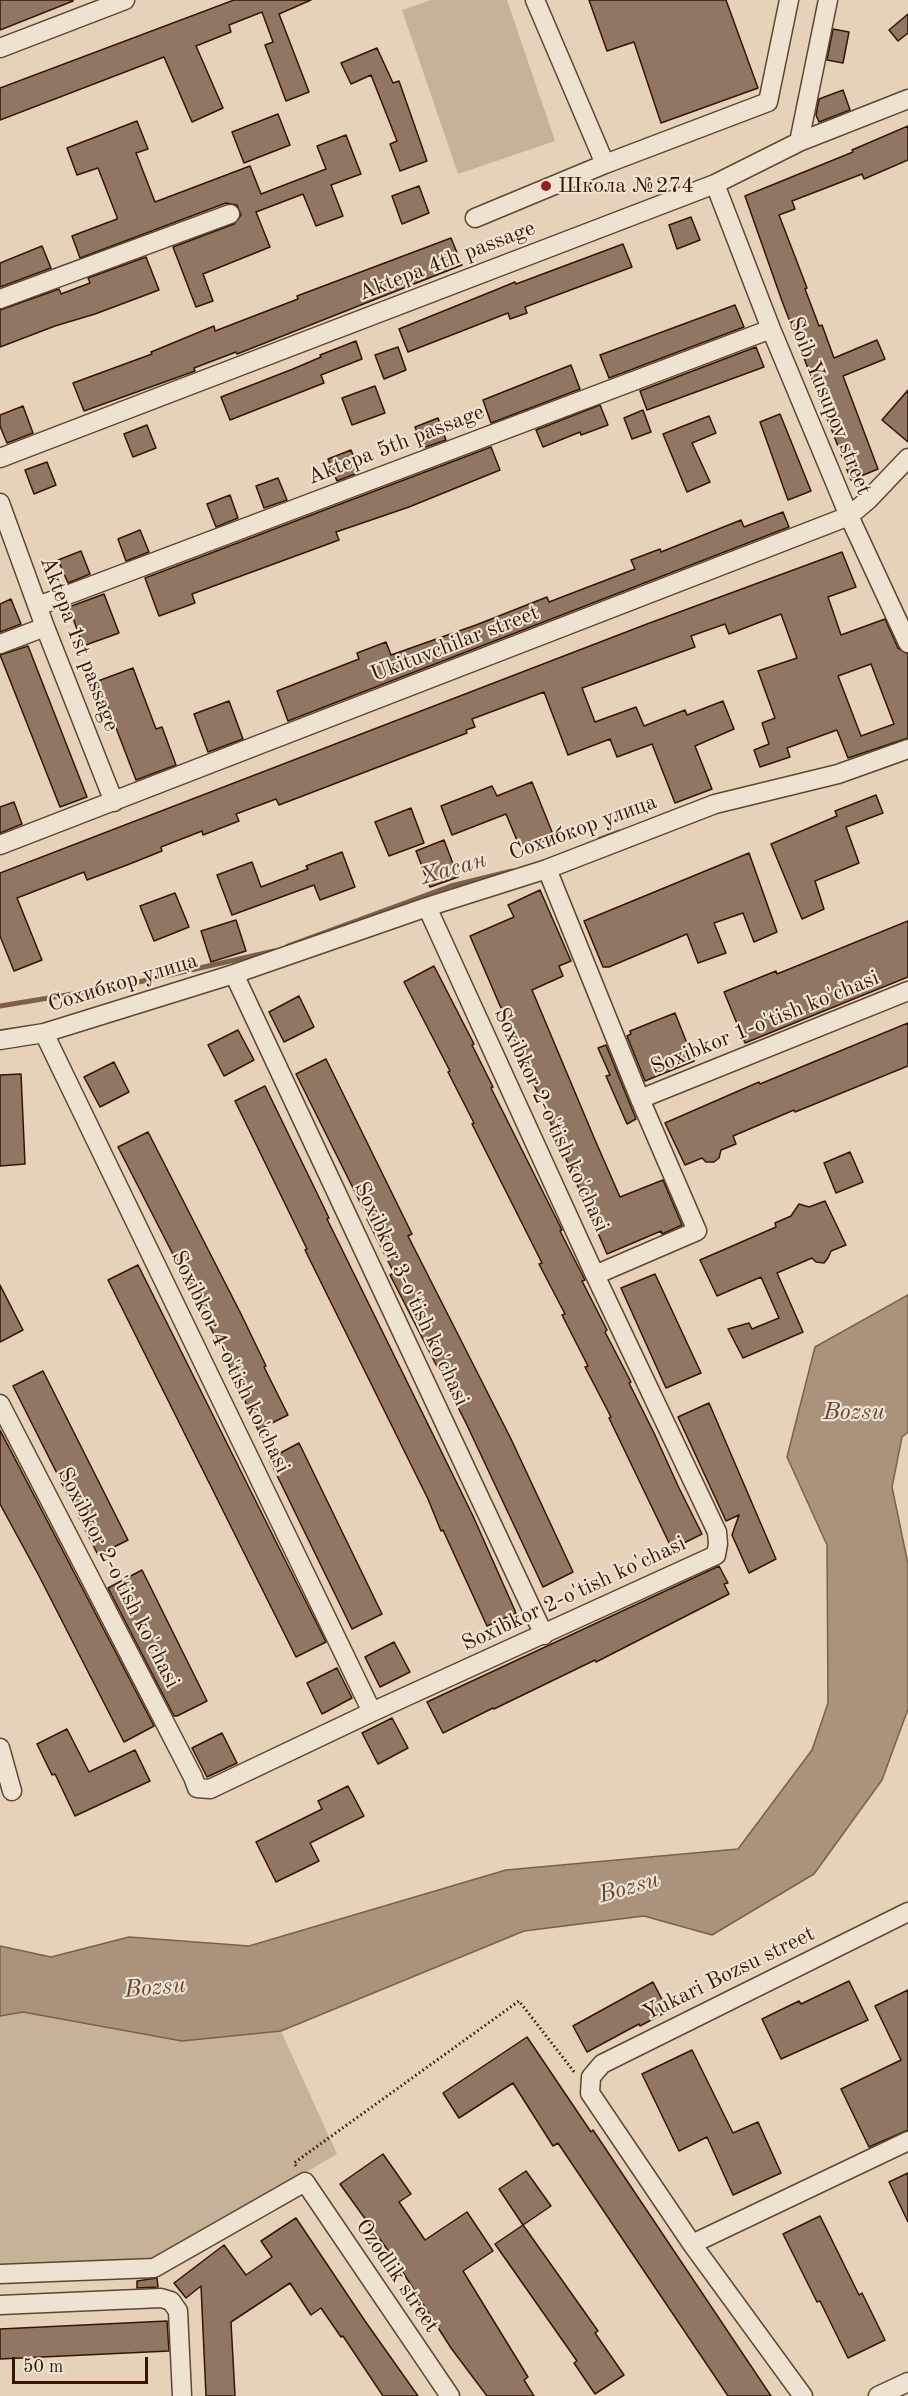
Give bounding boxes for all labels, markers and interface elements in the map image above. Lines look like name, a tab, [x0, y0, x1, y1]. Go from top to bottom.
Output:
place label: Школа №274	[558, 173, 694, 199]
marker: Школа №274	[539, 179, 553, 193]
street label: Aktepa 4th passage	[355, 215, 539, 307]
street label: Soib Yusupov street	[781, 313, 877, 499]
street label: Aktepa 5th passage	[304, 399, 488, 491]
street label: Aktepa 1st passage	[34, 553, 124, 735]
street label: Ukituvchilar street	[367, 600, 543, 688]
street label: Сохибкор улица	[506, 789, 660, 867]
water label: Хасан	[416, 846, 490, 892]
street label: Сохибкор улица	[45, 948, 201, 1018]
street label: Soxibkor 1-o'tish ko'chasi	[647, 965, 883, 1081]
street label: Soxibkor 2-o'tish ko'chasi	[487, 1004, 615, 1236]
street label: Soxibkor 3-o'tish ko'chasi	[347, 1178, 475, 1410]
street label: Soxibkor 4-o'tish ko'chasi	[165, 1246, 295, 1478]
water label: Bozsu	[823, 1399, 885, 1427]
street label: Soxibkor 2-o'tish ko'chasi	[51, 1463, 185, 1693]
street label: Soxibkor 2-o'tish ko'chasi	[458, 1530, 690, 1658]
water label: Bozsu	[595, 1866, 663, 1910]
street label: Yukari Bozsu street	[639, 1921, 819, 2027]
water label: Bozsu	[123, 1971, 187, 2005]
street label: Ozodlik street	[349, 2214, 445, 2338]
scale bar	[15, 2345, 152, 2383]
text: 50 m	[23, 2358, 63, 2376]

